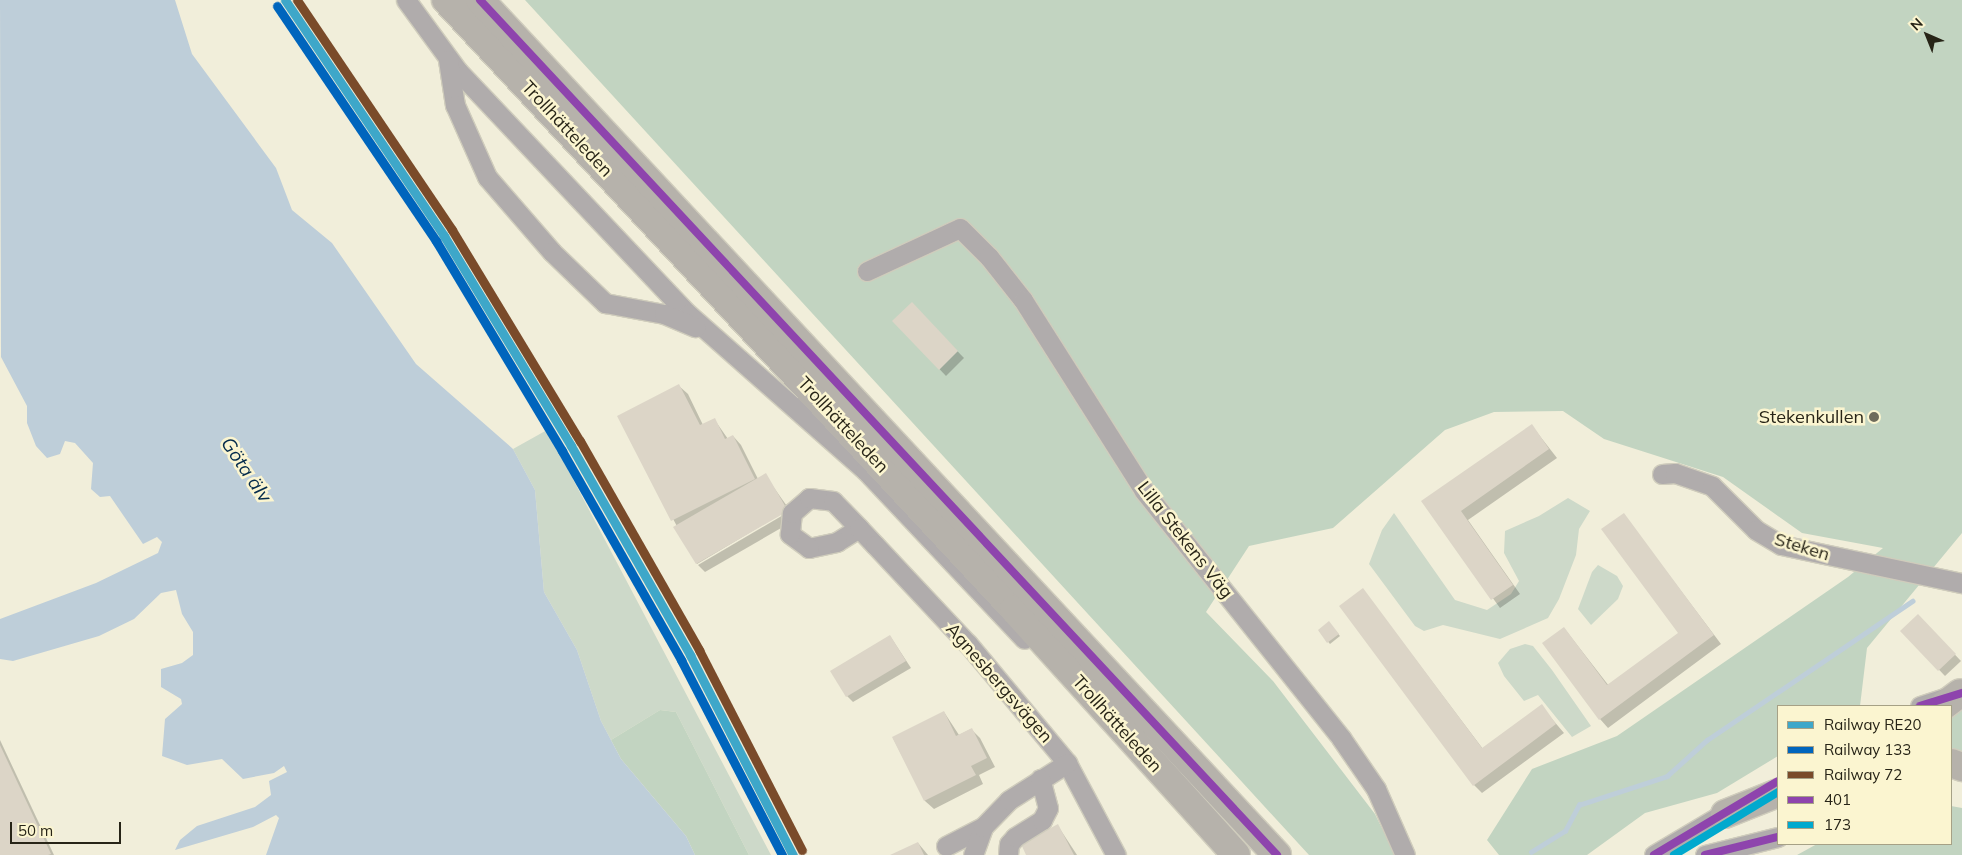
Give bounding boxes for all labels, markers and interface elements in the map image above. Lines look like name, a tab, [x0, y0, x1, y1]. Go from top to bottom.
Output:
north arrow	[1902, 10, 1952, 60]
text: N	[1907, 14, 1927, 34]
street label: Trollhätteleden	[517, 77, 617, 181]
street label: Trollhätteleden	[793, 373, 893, 477]
place label: Stekenkullen	[1759, 406, 1864, 428]
marker: Stekenkullen	[1868, 411, 1880, 423]
water label: Göta älv	[216, 433, 276, 507]
street label: Lilla Stekens Väg	[1133, 477, 1237, 603]
street label: Steken	[1772, 528, 1832, 566]
street label: Agnesbergsvägen	[941, 619, 1057, 747]
street label: Trollhätteleden	[1068, 671, 1166, 777]
legend	[1777, 705, 1952, 845]
text: Railway RE20	[1824, 715, 1921, 734]
text: Railway 133	[1824, 740, 1911, 759]
text: Railway 72	[1824, 765, 1902, 784]
text: 401	[1824, 790, 1851, 809]
scale bar	[12, 812, 124, 844]
text: 173	[1824, 815, 1851, 834]
text: 50 m	[18, 821, 53, 840]

